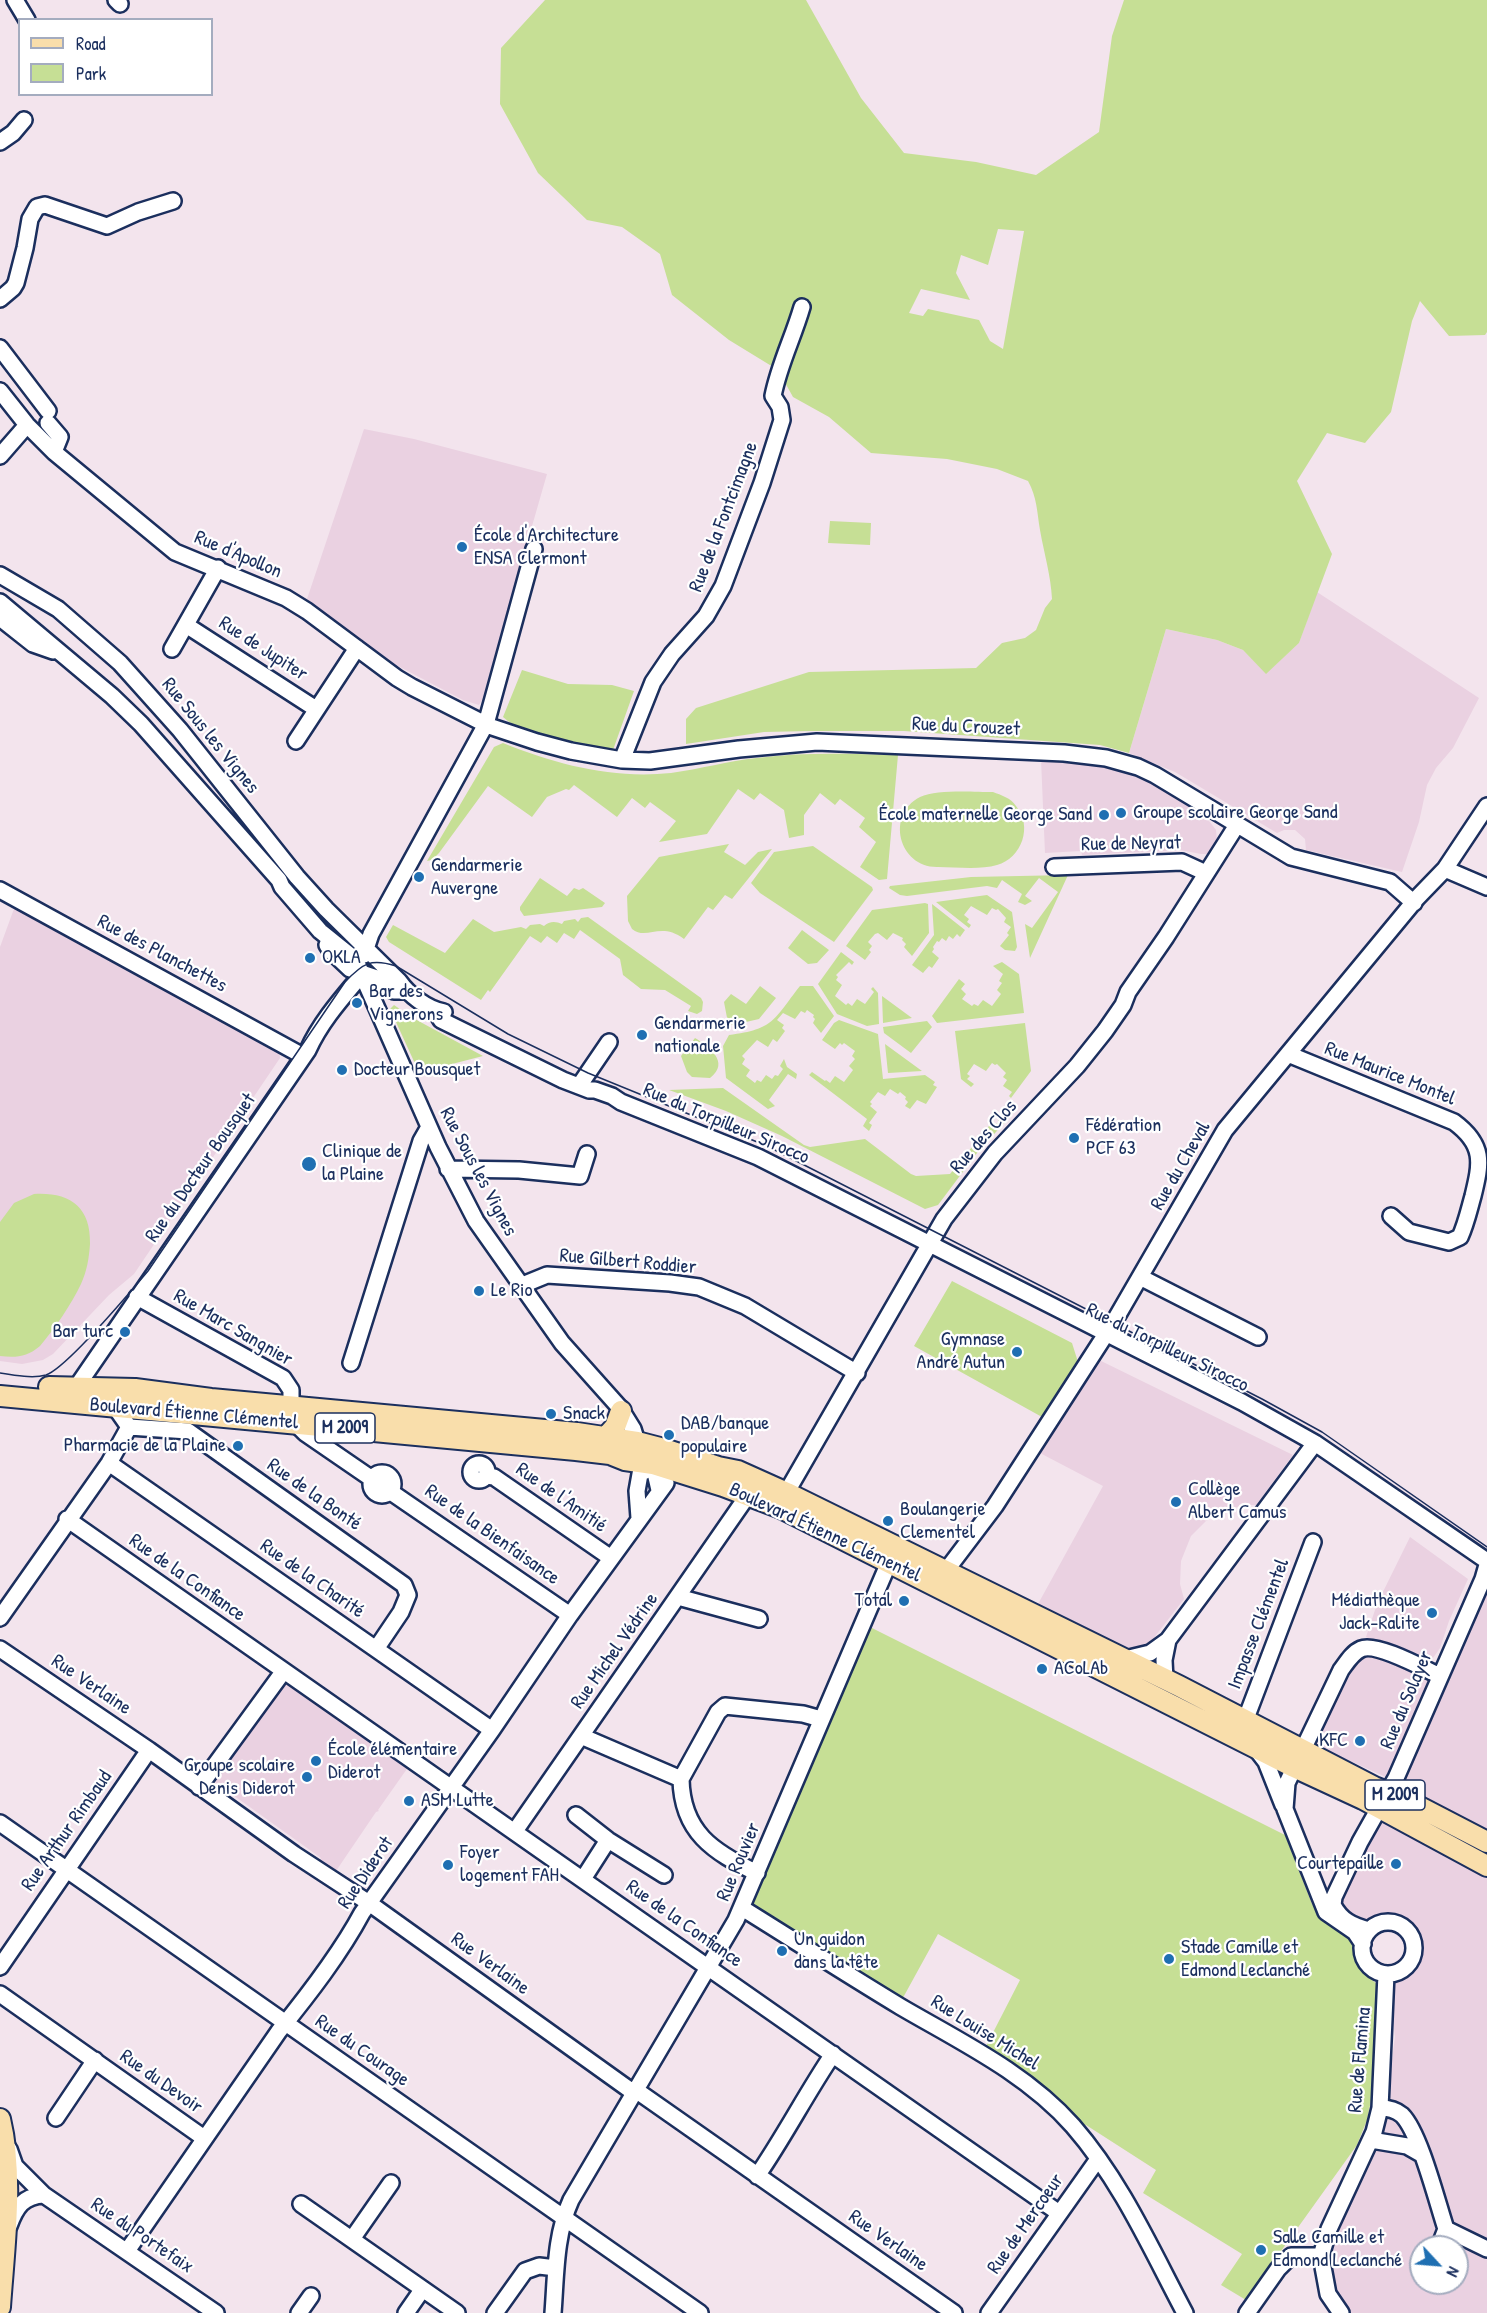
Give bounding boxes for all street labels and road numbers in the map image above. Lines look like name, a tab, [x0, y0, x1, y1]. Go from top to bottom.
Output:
street label: Rue de la Fontcimagne	[684, 439, 764, 595]
street label: Rue d'Apollon	[191, 526, 285, 584]
street label: Rue de Jupiter	[214, 611, 312, 687]
street label: Rue Sous les Vignes	[156, 673, 264, 799]
street label: Rue du Crouzet	[911, 712, 1021, 742]
street label: Rue de Neyrat	[1081, 831, 1181, 857]
street label: Rue des Planchettes	[93, 910, 231, 998]
street label: Rue Maurice Montel	[1321, 1037, 1459, 1111]
street label: Rue du Torpilleur Sirocco	[639, 1078, 813, 1170]
street label: Rue du Docteur Bousquet	[141, 1089, 261, 1247]
street label: Rue des Clos	[946, 1095, 1022, 1179]
street label: Rue Sous les Vignes	[434, 1104, 522, 1240]
street label: Rue du Cheval	[1146, 1117, 1216, 1215]
street label: Rue Gilbert Roddier	[559, 1244, 697, 1280]
street label: Rue Marc Sangnier	[169, 1284, 297, 1372]
street label: Rue du Torpilleur Sirocco	[1082, 1298, 1252, 1398]
street label: Boulevard Étienne Clémentel	[89, 1393, 299, 1435]
road number: M 2009	[315, 1413, 375, 1443]
street label: Rue de la Bonté	[262, 1454, 366, 1536]
street label: Rue de l'Amitié	[511, 1458, 611, 1538]
street label: Boulevard Étienne Clémentel	[725, 1478, 925, 1588]
street label: Rue de la Bienfaisance	[420, 1480, 564, 1590]
street label: Rue de la Confiance	[124, 1529, 250, 1627]
street label: Rue de la Charité	[255, 1534, 369, 1624]
street label: Impasse Clémentel	[1223, 1555, 1295, 1693]
street label: Rue Michel Védrine	[566, 1588, 664, 1714]
street label: Rue du Solayer	[1376, 1647, 1438, 1753]
street label: Rue Verlaine	[46, 1650, 136, 1720]
street label: Rue Arthur Rimbaud	[17, 1766, 117, 1896]
road number: M 2009	[1365, 1780, 1425, 1810]
street label: Rue Rouvier	[712, 1819, 766, 1905]
street label: Rue Diderot	[333, 1832, 399, 1914]
street label: Rue de la Confiance	[621, 1875, 747, 1973]
street label: Rue Verlaine	[446, 1927, 534, 2001]
street label: Rue Louise Michel	[926, 1990, 1044, 2076]
street label: Rue de Flamina	[1343, 2006, 1377, 2114]
street label: Rue du Courage	[310, 2010, 414, 2092]
street label: Rue du Devoir	[115, 2045, 207, 2119]
street label: Rue de Mercoeur	[983, 2169, 1069, 2279]
street label: Rue du Portefaix	[86, 2193, 198, 2279]
street label: Rue Verlaine	[844, 2205, 932, 2277]

